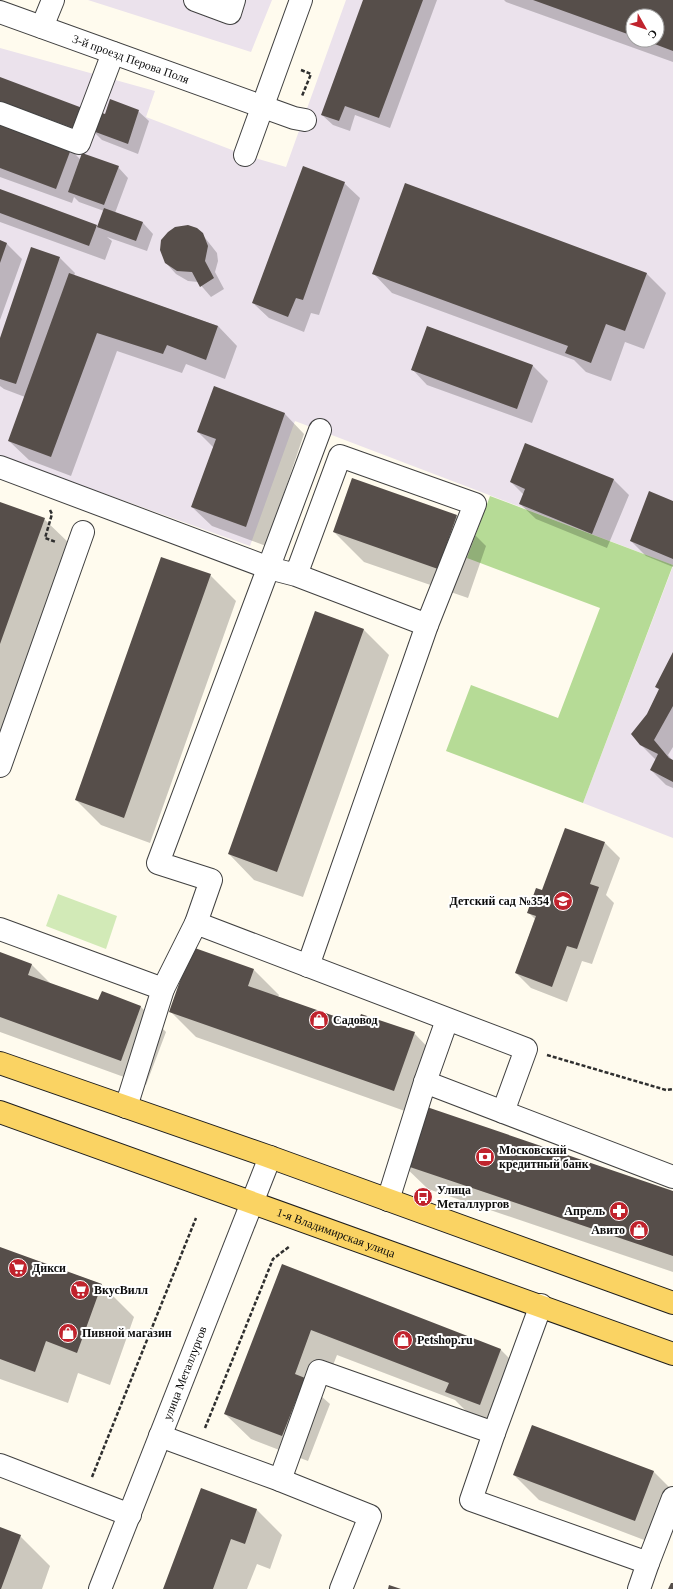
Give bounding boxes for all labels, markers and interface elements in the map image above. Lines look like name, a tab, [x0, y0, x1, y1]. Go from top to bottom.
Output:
north arrow	[625, 8, 665, 48]
text: С	[646, 27, 660, 41]
street label: 3-й проезд Перова Поля	[71, 32, 191, 87]
school or university icon: Детский сад №354	[552, 890, 574, 912]
place label: Детский сад №354	[450, 894, 549, 908]
shop icon: Садовод	[308, 1009, 330, 1031]
place label: Садовод	[333, 1013, 378, 1027]
place label: Московский кредитный банк	[499, 1143, 589, 1171]
bank icon: Московский кредитный банк	[474, 1146, 496, 1168]
place label: Улица Металлургов	[437, 1183, 510, 1211]
bus stop icon: Улица Металлургов	[412, 1186, 434, 1208]
pharmacy icon: Апрель	[608, 1200, 630, 1222]
place label: Апрель	[564, 1204, 606, 1218]
street label: 1-я Владимирская улица	[275, 1205, 398, 1261]
shop icon: Авито	[628, 1219, 650, 1241]
place label: Авито	[591, 1223, 625, 1237]
supermarket icon: Дикси	[7, 1257, 29, 1279]
place label: Дикси	[32, 1261, 66, 1275]
supermarket icon: ВкусВилл	[69, 1279, 91, 1301]
place label: ВкусВилл	[94, 1283, 148, 1297]
shop icon: Пивной магазин	[57, 1322, 79, 1344]
street label: улица Металлургов	[160, 1324, 210, 1422]
place label: Пивной магазин	[82, 1326, 172, 1340]
shop icon: Petshop.ru	[392, 1329, 414, 1351]
place label: Petshop.ru	[417, 1333, 473, 1347]

